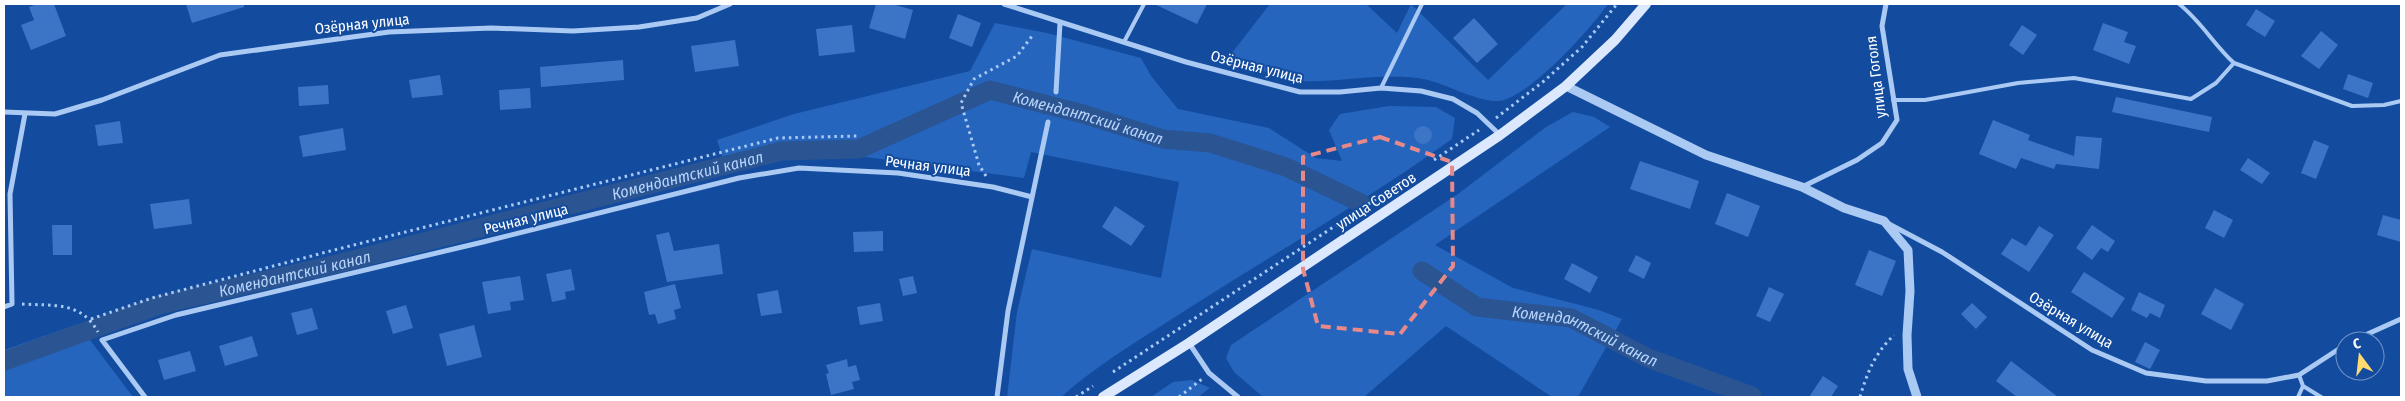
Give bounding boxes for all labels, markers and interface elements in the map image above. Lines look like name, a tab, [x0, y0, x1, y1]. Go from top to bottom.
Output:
street label: Озёрная улица	[314, 10, 410, 38]
street label: улица Гоголя	[1862, 35, 1890, 119]
street label: Озёрная улица	[1209, 47, 1305, 87]
water label: Комендантский канал	[1011, 87, 1165, 148]
water label: Комендантский канал	[610, 147, 765, 204]
street label: Речная улица	[884, 152, 972, 180]
street label: улица Советов	[1333, 168, 1419, 234]
street label: Речная улица	[482, 200, 570, 238]
water label: Комендантский канал	[217, 247, 373, 301]
street label: Озёрная улица	[2026, 288, 2116, 352]
water label: Комендантский канал	[1511, 302, 1660, 371]
north arrow	[2335, 331, 2385, 381]
text: С	[2351, 335, 2363, 353]

